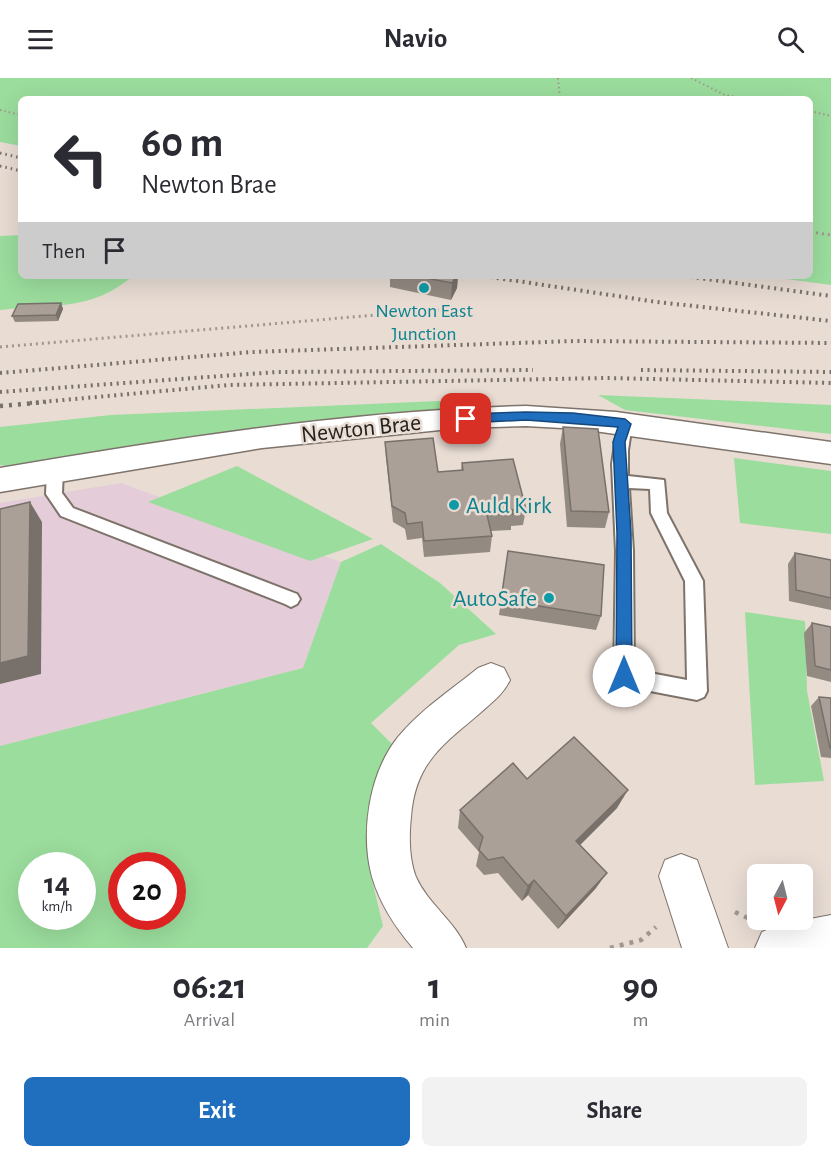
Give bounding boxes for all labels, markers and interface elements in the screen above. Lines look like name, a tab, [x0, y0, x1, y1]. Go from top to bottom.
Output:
icon: menu	[24, 23, 57, 56]
icon: search	[774, 23, 807, 56]
text: Navio	[384, 25, 447, 52]
icon: left	[42, 120, 120, 198]
text: 60 m	[141, 122, 223, 164]
text: Newton Brae	[141, 171, 277, 198]
icon: arrive	[98, 234, 131, 267]
text: Then	[42, 240, 86, 262]
marker: Newton East Junction	[417, 281, 431, 295]
place label: Newton East Junction	[375, 301, 473, 344]
pin	[440, 393, 491, 444]
icon: arrive	[449, 402, 482, 435]
street label: Newton Brae	[300, 411, 422, 447]
place label: Auld Kirk	[466, 494, 552, 518]
marker: Auld Kirk	[447, 498, 461, 512]
place label: AutoSafe	[453, 587, 537, 611]
marker: AutoSafe	[542, 591, 556, 605]
position arrow	[592, 644, 656, 708]
speed limit sign: 20	[108, 852, 186, 930]
north arrow	[747, 864, 813, 930]
map controls	[747, 864, 813, 930]
text: 14	[44, 869, 70, 899]
text: km/h	[42, 899, 72, 914]
text: 06:21	[172, 969, 247, 1005]
text: 1	[428, 969, 441, 1005]
text: 90	[622, 969, 659, 1005]
text: Arrival	[184, 1010, 235, 1030]
text: min	[419, 1010, 450, 1030]
text: m	[633, 1010, 649, 1030]
button: Exit	[24, 1077, 410, 1146]
button: Share	[422, 1077, 807, 1146]

